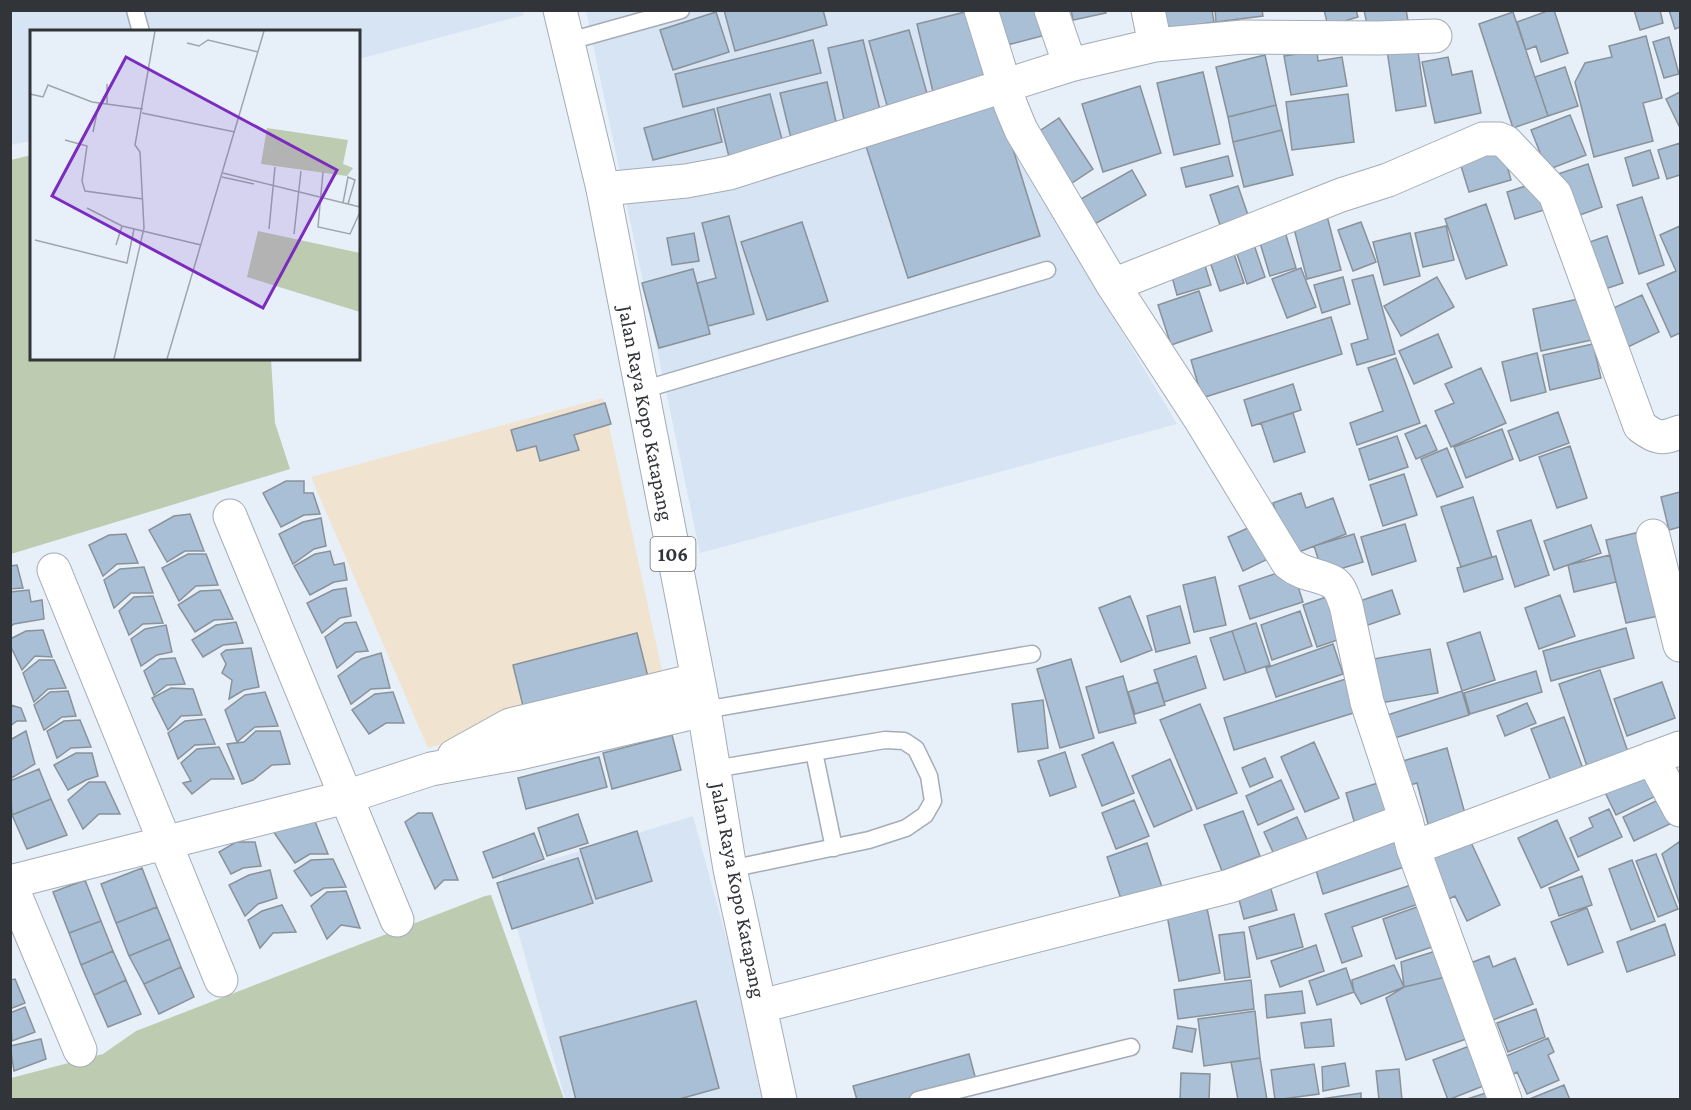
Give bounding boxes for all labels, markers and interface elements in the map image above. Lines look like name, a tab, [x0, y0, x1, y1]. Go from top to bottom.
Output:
inset map	[30, 30, 360, 360]
street label: Jalan Raya Kopo Katapang	[613, 301, 679, 523]
road number: 106	[650, 537, 696, 571]
street label: Jalan Raya Kopo Katapang	[705, 778, 771, 1000]

